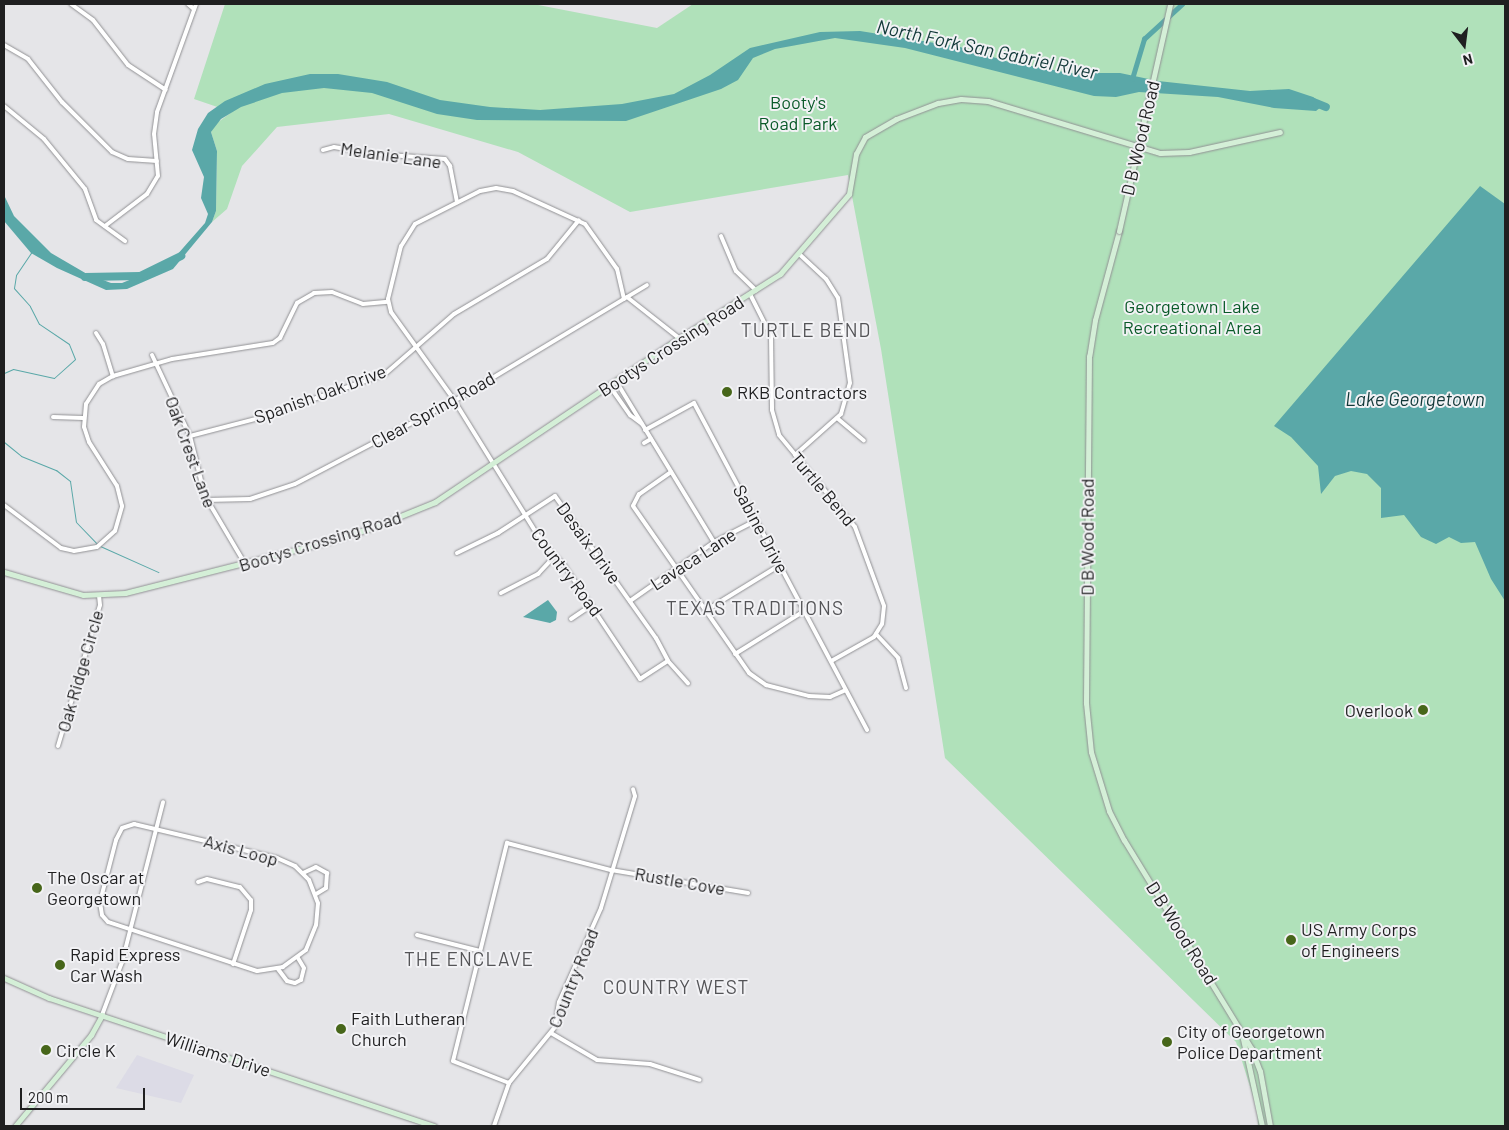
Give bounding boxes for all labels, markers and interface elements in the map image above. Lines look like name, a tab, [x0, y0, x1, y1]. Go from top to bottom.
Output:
water label: North Fork San Gabriel River	[875, 14, 1099, 84]
north arrow	[1439, 20, 1489, 70]
text: N	[1461, 51, 1475, 69]
street label: D B Wood Road	[1116, 78, 1164, 198]
park label: Booty's Road Park	[759, 92, 837, 134]
street label: Melanie Lane	[339, 137, 443, 173]
street label: Bootys Crossing Road	[594, 291, 748, 401]
park label: Georgetown Lake Recreational Area	[1123, 296, 1261, 338]
district label: TURTLE BEND	[739, 319, 873, 341]
street label: Spanish Oak Drive	[251, 360, 389, 428]
street label: Clear Spring Road	[367, 367, 499, 453]
place label: RKB Contractors	[737, 381, 867, 403]
marker: RKB Contractors	[721, 386, 733, 398]
water label: Lake Georgetown	[1345, 388, 1485, 410]
street label: Oak Crest Lane	[161, 393, 221, 511]
street label: Turtle Bend	[786, 448, 860, 530]
street label: D B Wood Road	[1076, 478, 1098, 596]
street label: Sabine Drive	[729, 481, 793, 577]
street label: Desaix Drive	[552, 498, 626, 588]
street label: Bootys Crossing Road	[236, 506, 404, 576]
street label: Country Road	[527, 523, 607, 621]
street label: Lavaca Lane	[646, 523, 740, 595]
district label: TEXAS TRADITIONS	[664, 597, 846, 619]
street label: Oak Ridge Circle	[52, 607, 108, 735]
place label: Overlook	[1345, 699, 1413, 721]
marker: Overlook	[1417, 704, 1429, 716]
street label: Axis Loop	[201, 830, 281, 870]
street label: Rustle Cove	[633, 862, 727, 900]
place label: The Oscar at Georgetown	[47, 867, 144, 910]
street label: D B Wood Road	[1142, 878, 1222, 988]
marker: The Oscar at Georgetown	[31, 882, 43, 894]
place label: US Army Corps of Engineers	[1301, 919, 1417, 962]
street label: Country Road	[543, 925, 603, 1031]
marker: US Army Corps of Engineers	[1285, 934, 1297, 946]
place label: Rapid Express Car Wash	[70, 944, 181, 986]
district label: THE ENCLAVE	[403, 948, 535, 970]
marker: Rapid Express Car Wash	[54, 959, 66, 971]
district label: COUNTRY WEST	[601, 976, 751, 998]
place label: Faith Lutheran Church	[351, 1008, 465, 1050]
place label: City of Georgetown Police Department	[1177, 1021, 1325, 1064]
marker: Faith Lutheran Church	[335, 1023, 347, 1035]
street label: Williams Drive	[162, 1027, 274, 1081]
marker: City of Georgetown Police Department	[1161, 1036, 1173, 1048]
place label: Circle K	[56, 1039, 116, 1061]
marker: Circle K	[40, 1044, 52, 1056]
scale bar	[22, 1078, 148, 1110]
text: 200 m	[28, 1088, 68, 1106]

